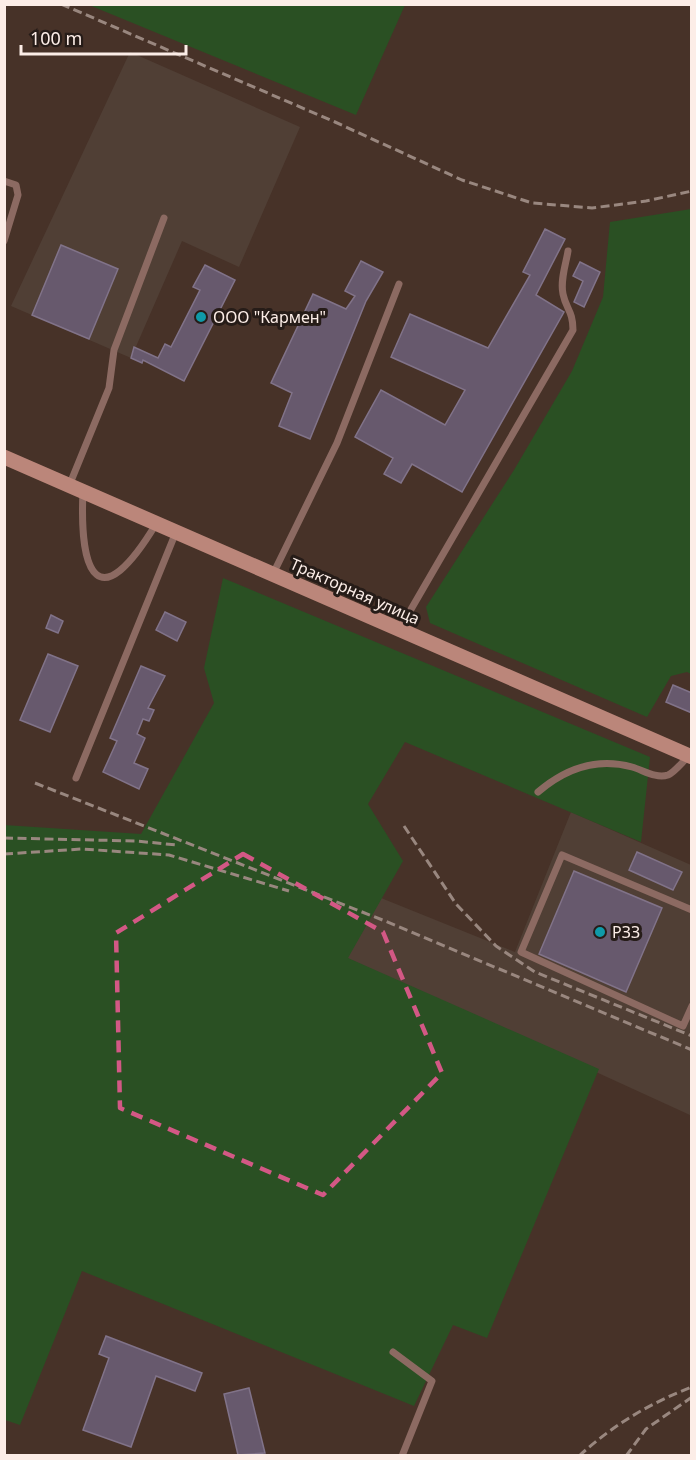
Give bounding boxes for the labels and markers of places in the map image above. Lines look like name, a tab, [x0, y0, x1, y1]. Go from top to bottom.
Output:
place label: ООО "Кармен"	[213, 306, 326, 328]
marker: ООО "Кармен"	[194, 310, 208, 324]
place label: РЗЗ	[612, 921, 640, 943]
marker: РЗЗ	[593, 925, 607, 939]

